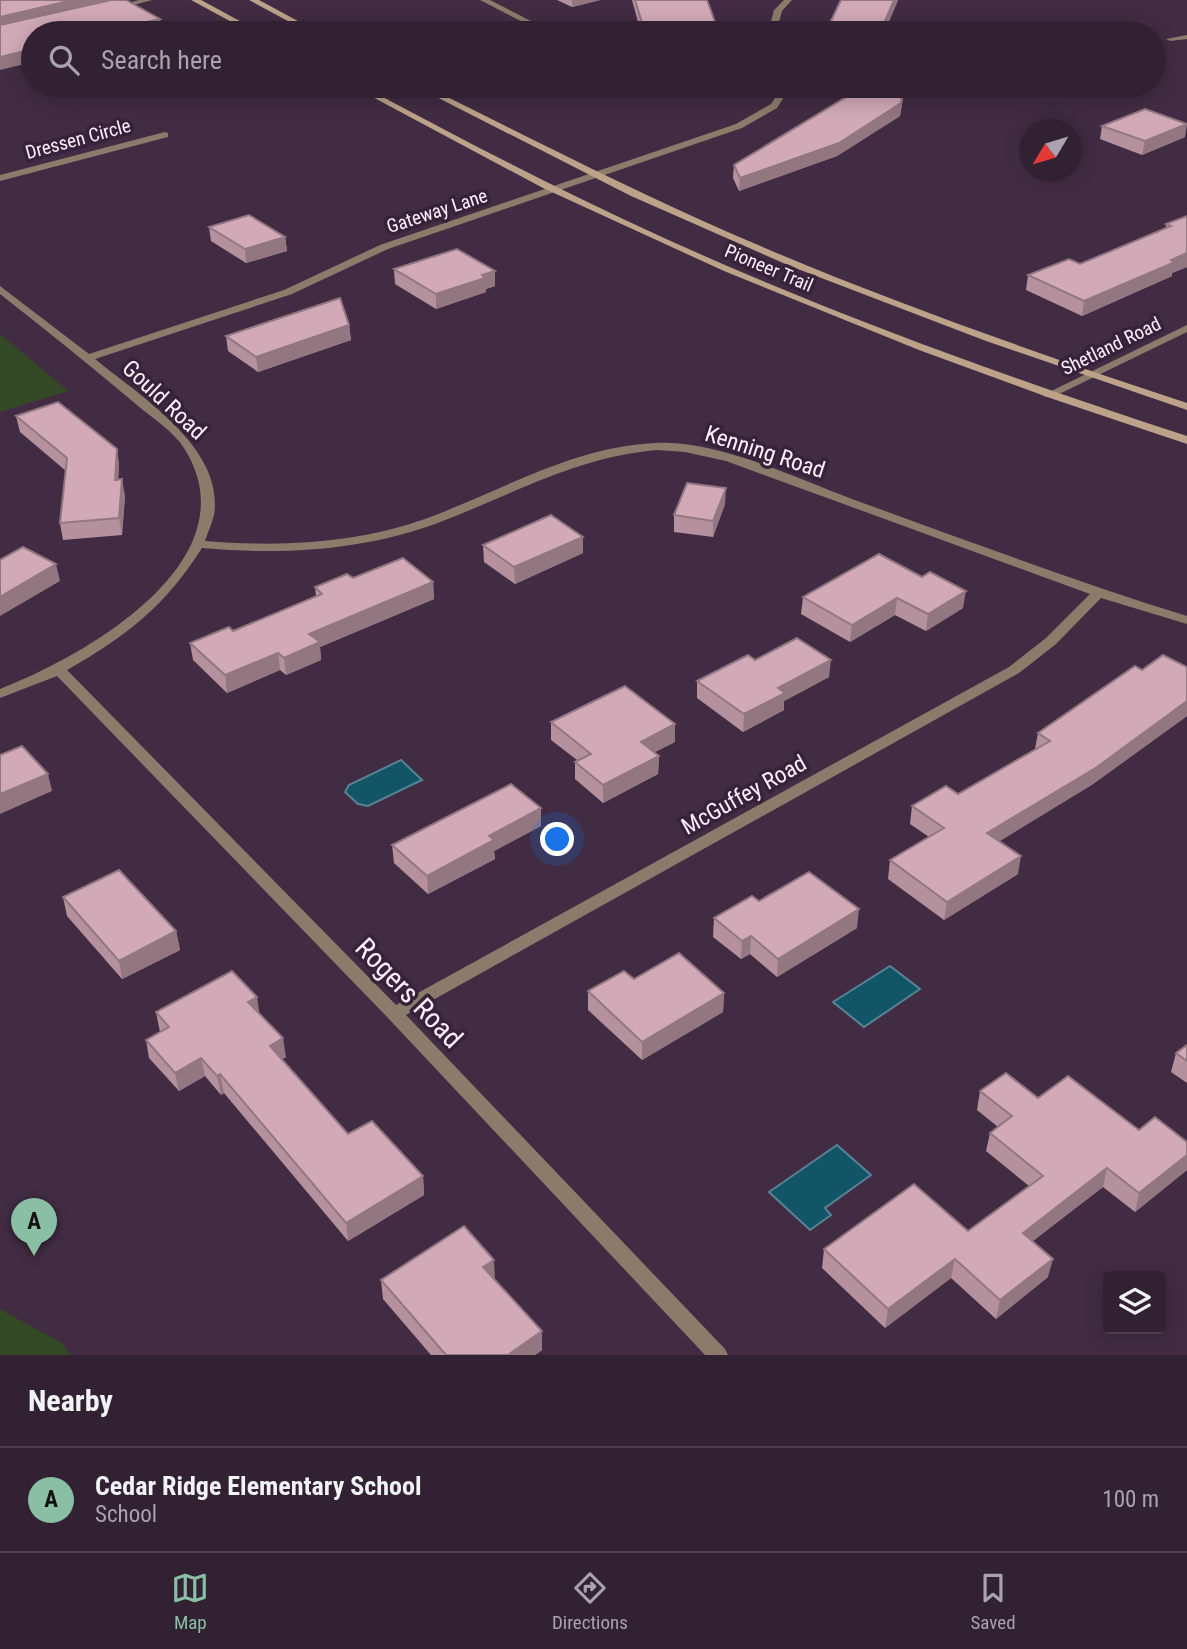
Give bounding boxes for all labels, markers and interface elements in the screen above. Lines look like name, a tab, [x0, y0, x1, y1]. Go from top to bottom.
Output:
search box	[21, 21, 1166, 98]
icon: search	[45, 41, 83, 79]
text: Search here	[101, 45, 222, 75]
street label: Dressen Circle	[23, 114, 133, 164]
north arrow	[1019, 119, 1082, 182]
street label: Gateway Lane	[384, 184, 490, 238]
street label: Pioneer Trail	[721, 239, 817, 297]
street label: Shetland Road	[1057, 312, 1165, 380]
street label: Gould Road	[117, 355, 211, 445]
street label: Kenning Road	[702, 420, 828, 484]
street label: McGuffey Road	[677, 750, 811, 840]
your location	[540, 822, 574, 856]
street label: Rogers Road	[349, 931, 469, 1055]
pin: A	[11, 1198, 57, 1256]
map controls	[1103, 1271, 1166, 1334]
button: layers	[1103, 1271, 1166, 1334]
text: Nearby	[28, 1383, 113, 1418]
text: Cedar Ridge Elementary School	[95, 1471, 421, 1501]
text: A	[44, 1486, 58, 1513]
text: 100 m	[1102, 1486, 1159, 1513]
text: School	[95, 1501, 157, 1528]
tab: Map	[171, 1569, 209, 1634]
tab: Directions	[552, 1569, 628, 1634]
tab: Saved	[970, 1569, 1016, 1634]

